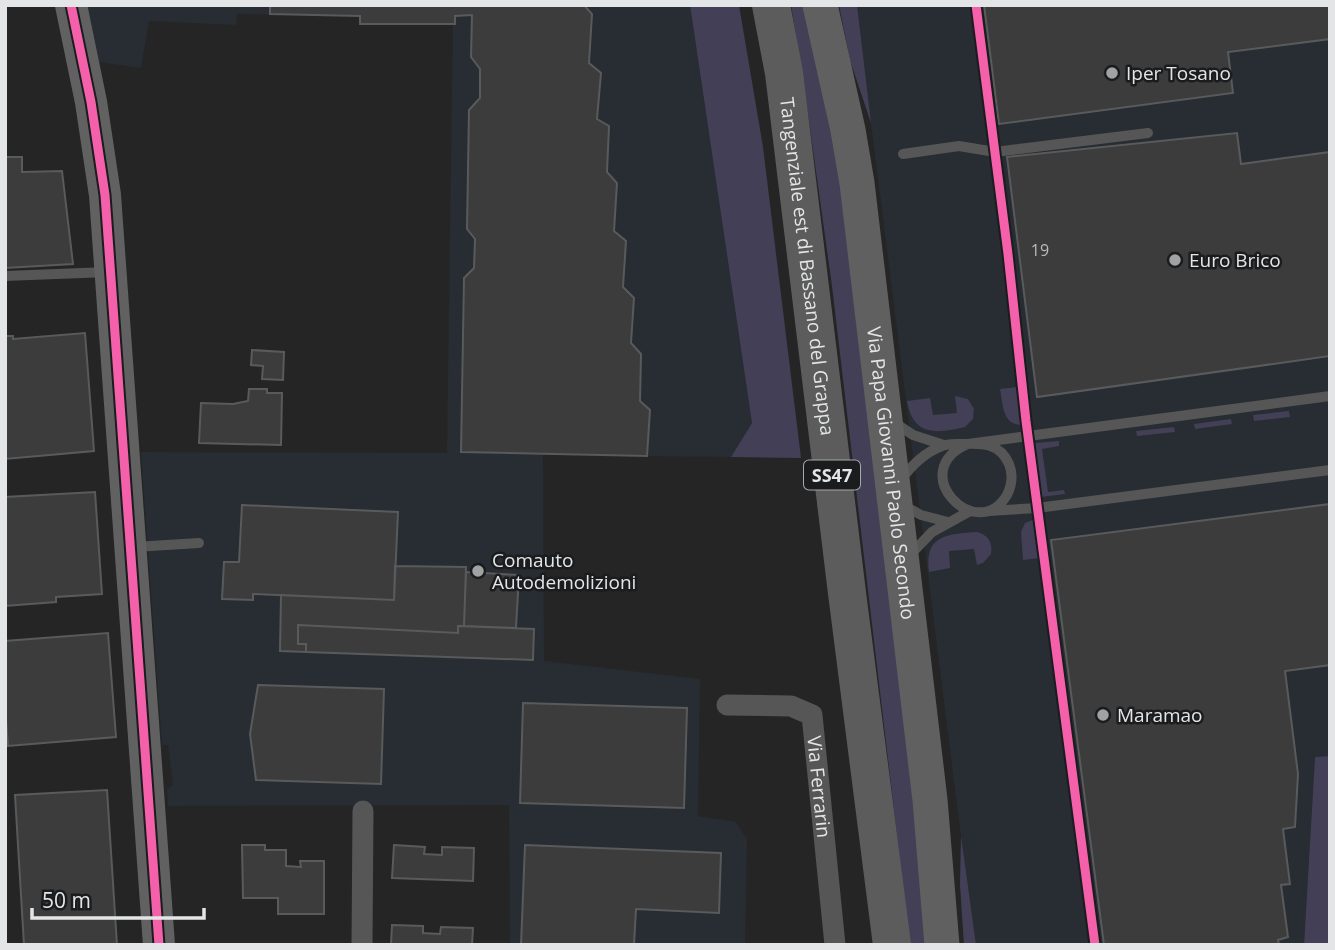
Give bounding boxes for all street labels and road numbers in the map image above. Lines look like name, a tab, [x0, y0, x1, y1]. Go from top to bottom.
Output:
street label: Tangenziale est di Bassano del Grappa	[774, 96, 841, 437]
street label: Via Papa Giovanni Paolo Secondo	[861, 325, 922, 621]
road number: SS47	[804, 461, 860, 490]
street label: Via Ferrarin	[801, 735, 837, 839]

